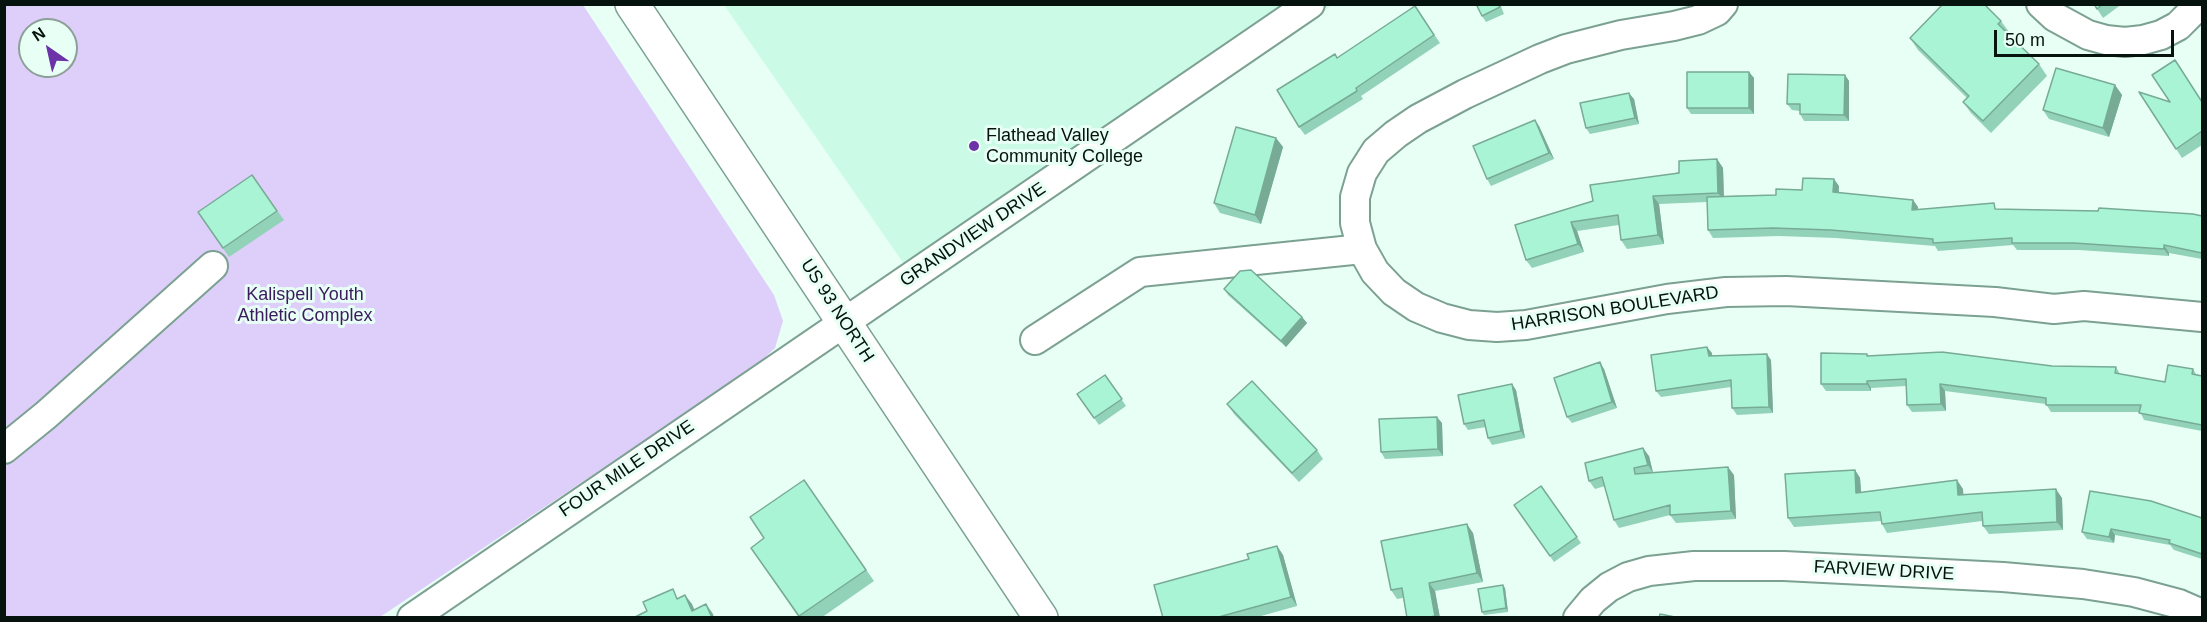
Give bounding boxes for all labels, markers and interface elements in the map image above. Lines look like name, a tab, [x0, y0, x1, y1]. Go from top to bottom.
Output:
north arrow	[18, 18, 78, 78]
scale bar	[1997, 18, 2177, 56]
text: N	[29, 24, 48, 45]
text: 50 m	[2005, 30, 2045, 50]
place label: Flathead Valley Community College	[986, 125, 1143, 168]
marker: Flathead Valley Community College	[967, 139, 981, 153]
street label: GRANDVIEW DRIVE	[896, 178, 1050, 292]
street label: US 93 NORTH	[796, 255, 878, 367]
street label: HARRISON BOULEVARD	[1510, 282, 1720, 336]
park label: Kalispell Youth Athletic Complex	[237, 284, 373, 326]
street label: FOUR MILE DRIVE	[555, 416, 699, 522]
street label: FARVIEW DRIVE	[1813, 557, 1955, 585]

